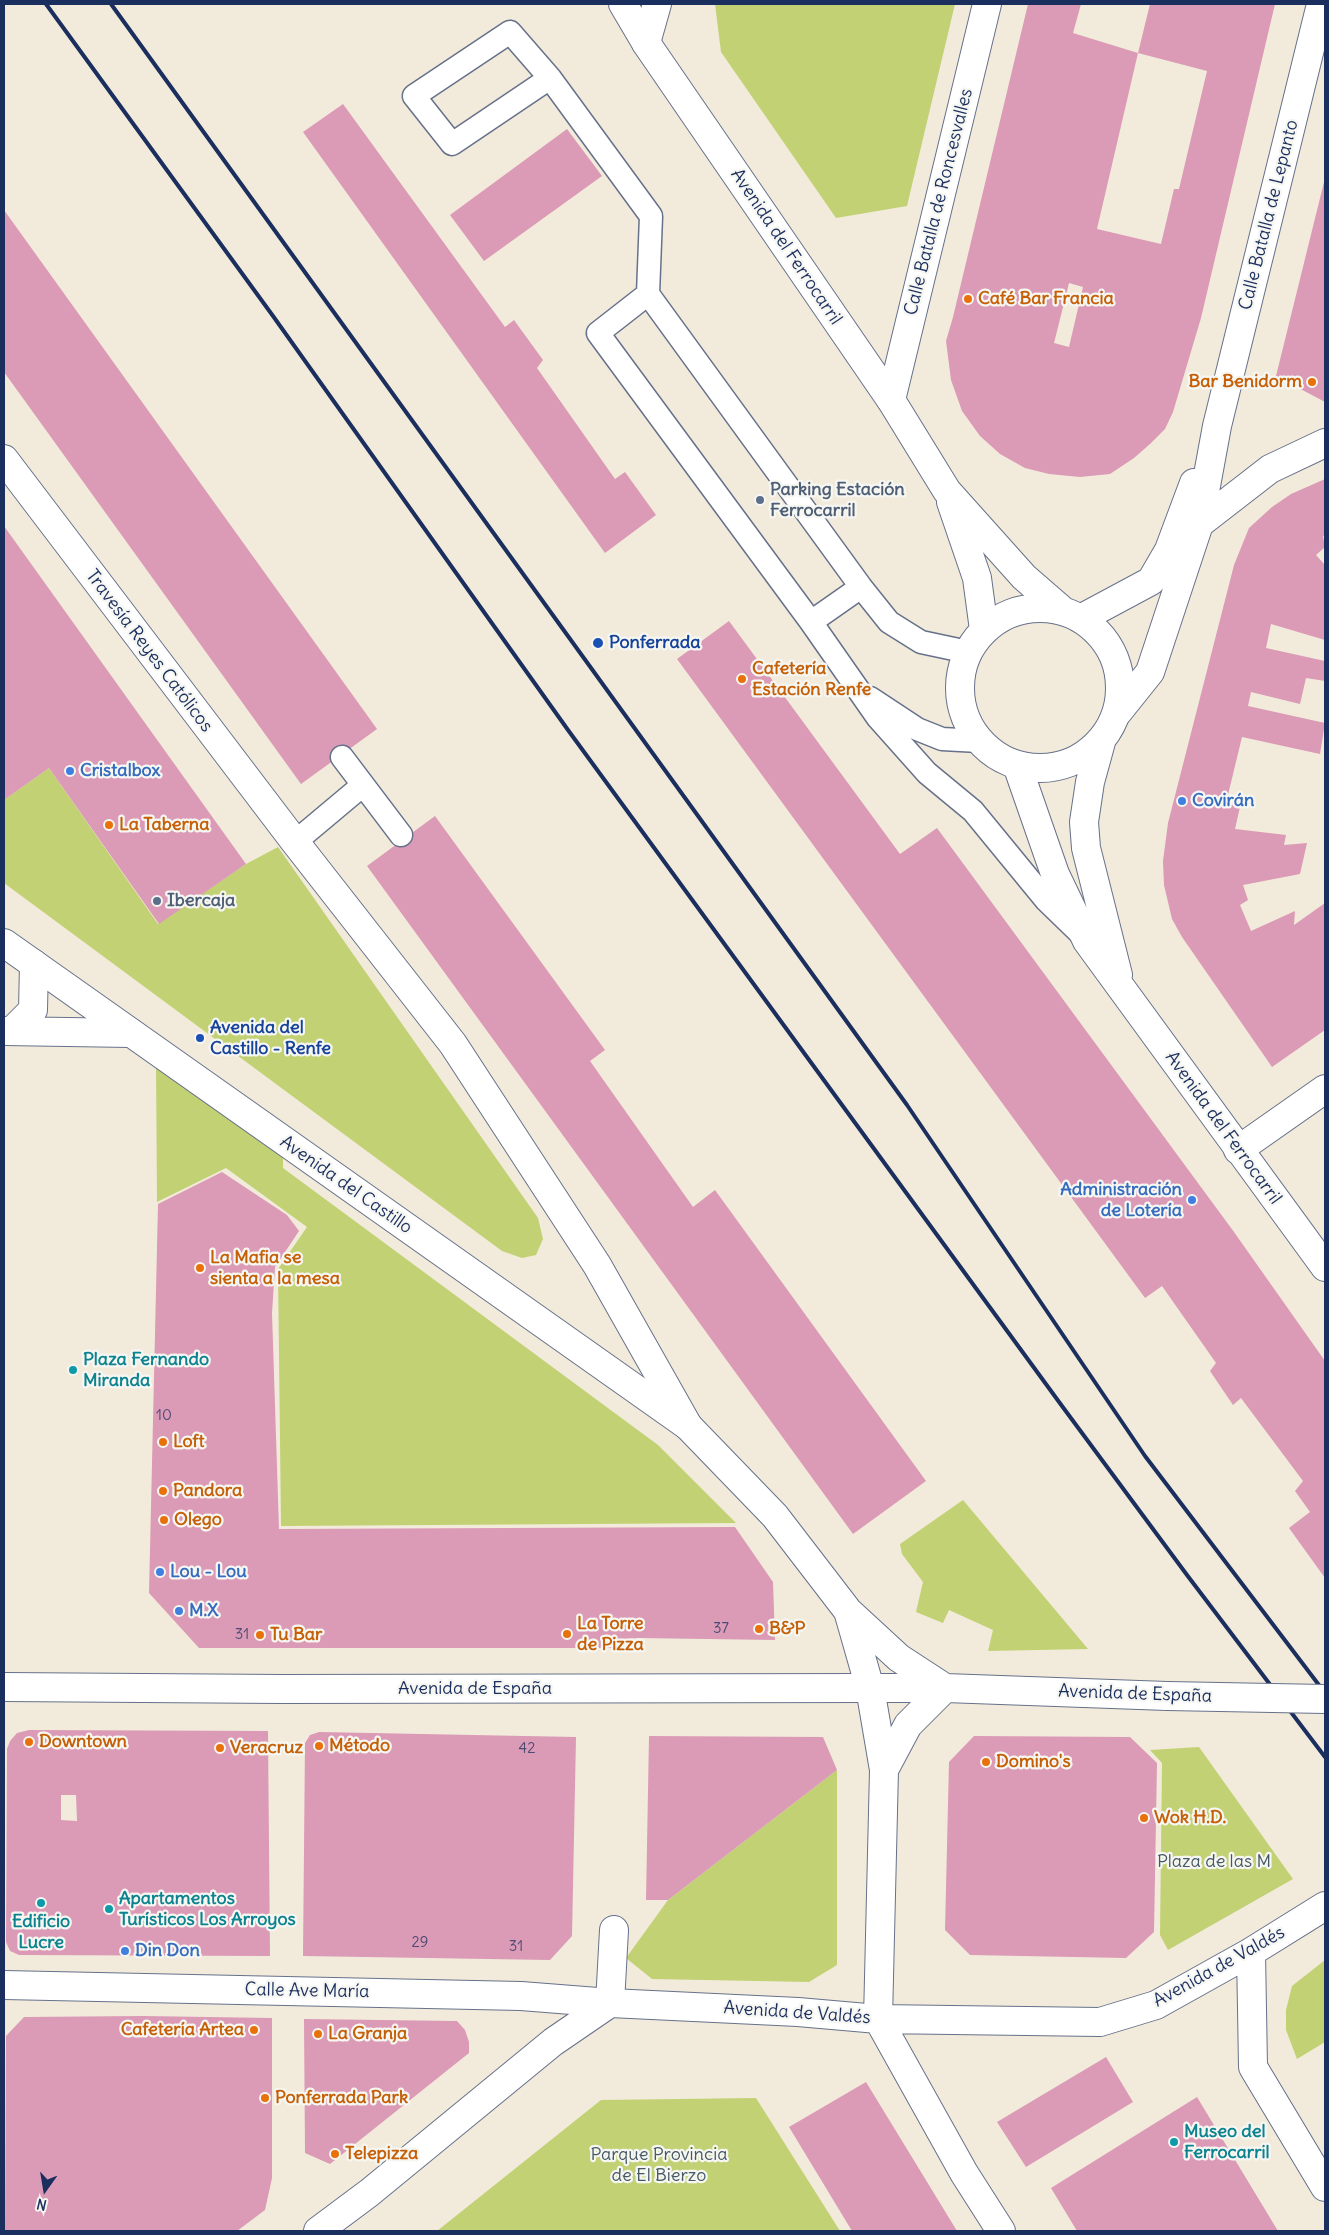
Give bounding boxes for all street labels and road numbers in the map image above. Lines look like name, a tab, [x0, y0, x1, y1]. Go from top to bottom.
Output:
street label: Calle Batalla de Roncesvalles	[900, 86, 978, 318]
street label: Calle Batalla de Lepanto	[1235, 118, 1303, 312]
street label: Avenida del Ferrocarril	[726, 165, 846, 329]
street label: Travesía Reyes Católicos	[81, 566, 217, 736]
street label: Avenida del Ferrocarril	[1160, 1047, 1286, 1209]
street label: Avenida del Castillo	[276, 1131, 416, 1239]
street label: Avenida de España	[398, 1678, 552, 1700]
street label: Avenida de España	[1058, 1681, 1212, 1707]
street label: Avenida de Valdés	[1149, 1922, 1289, 2012]
street label: Calle Ave María	[245, 1979, 369, 2003]
street label: Avenida de Valdés	[723, 1997, 871, 2029]

